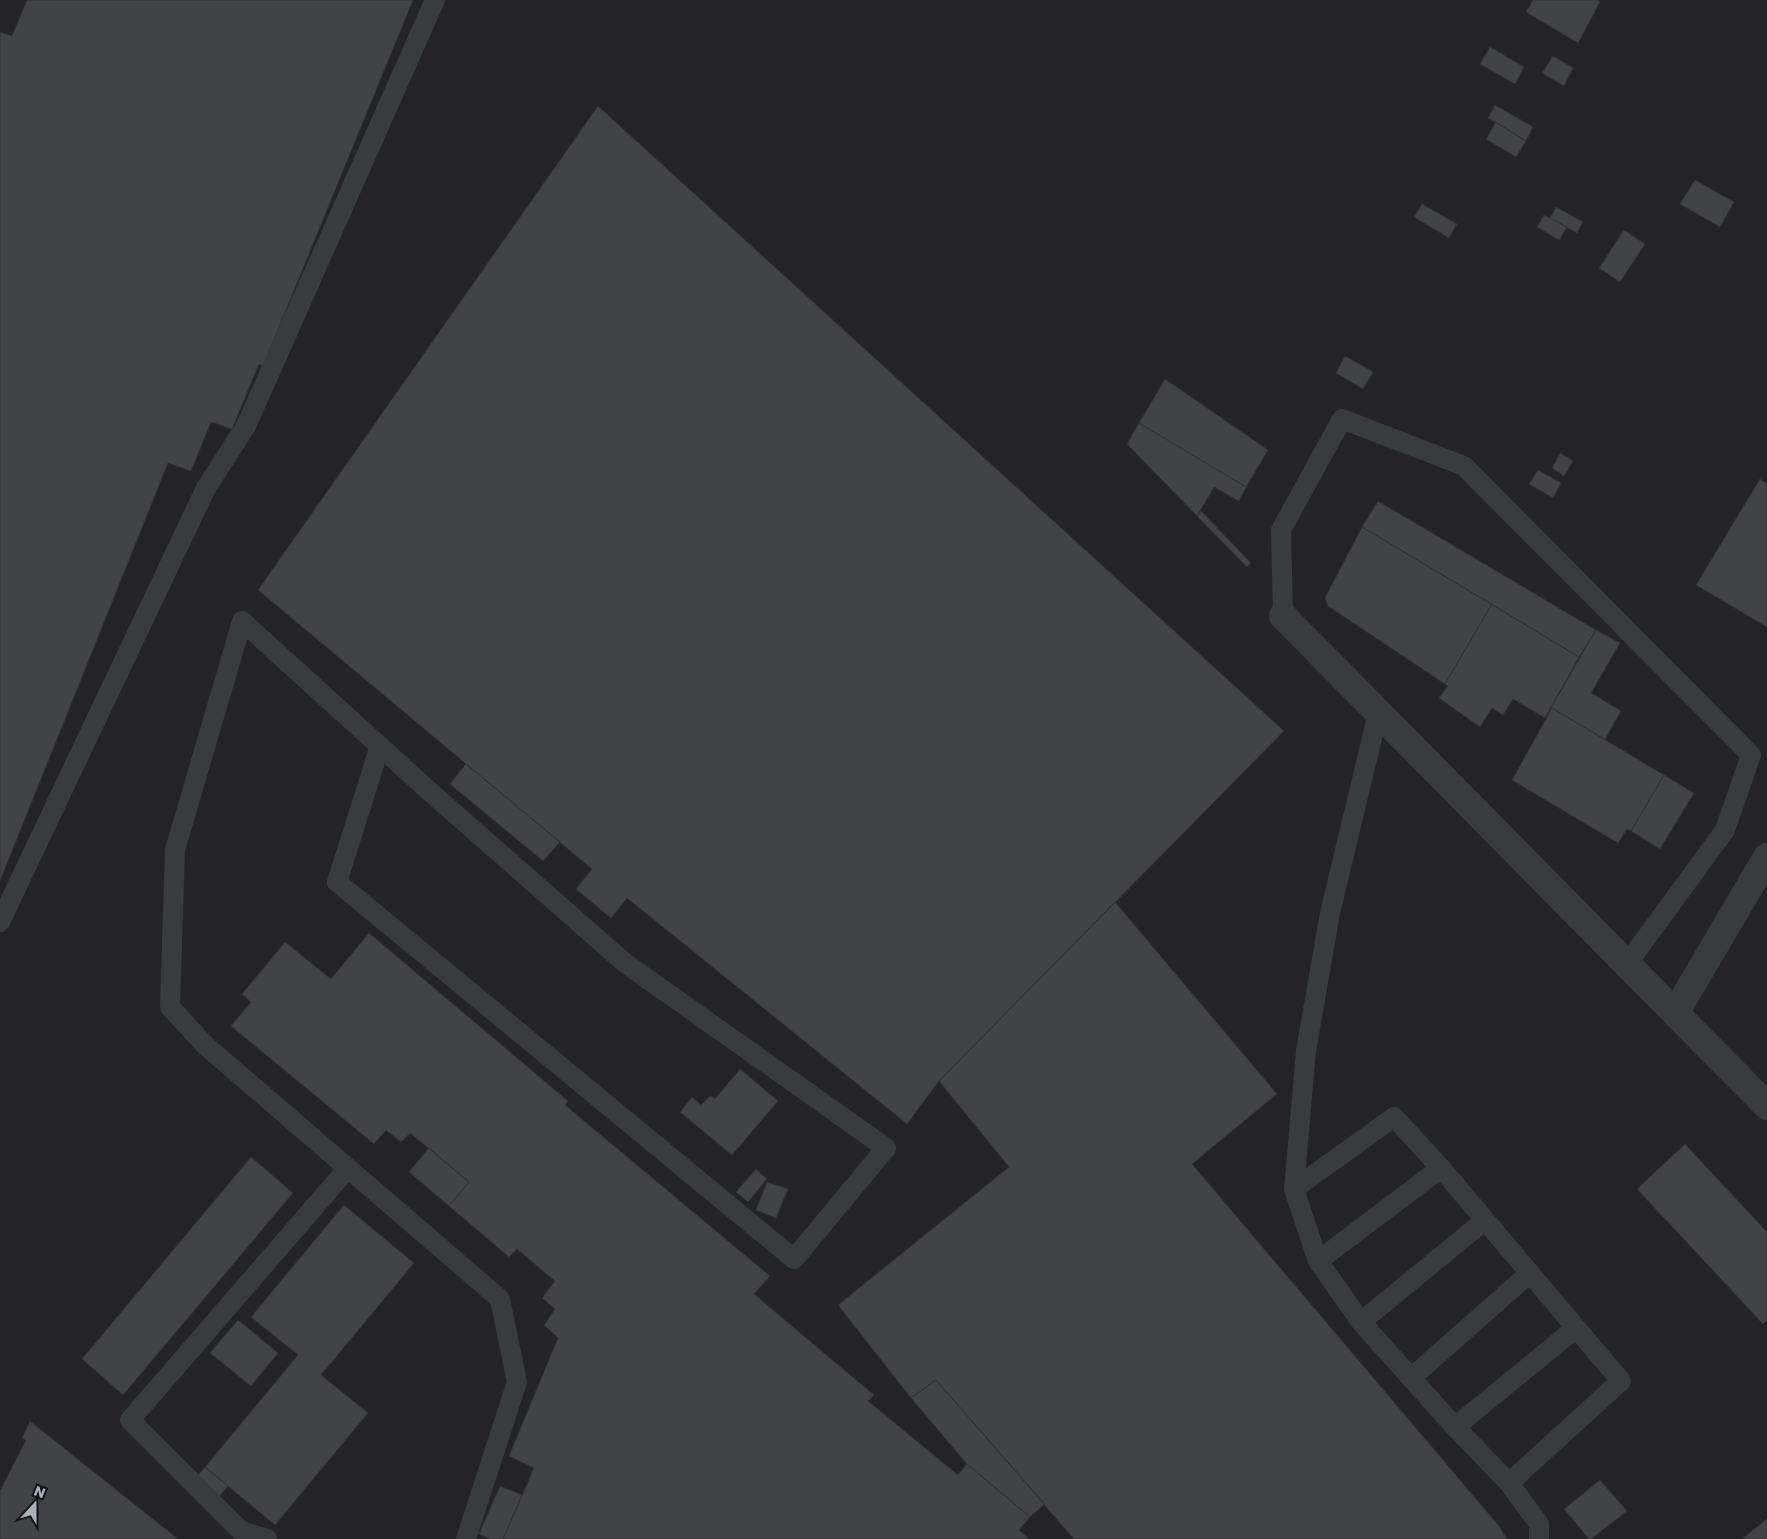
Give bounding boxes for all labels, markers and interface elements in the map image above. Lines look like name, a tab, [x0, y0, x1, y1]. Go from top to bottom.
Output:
north arrow	[10, 1479, 60, 1529]
text: N	[31, 1481, 48, 1503]

